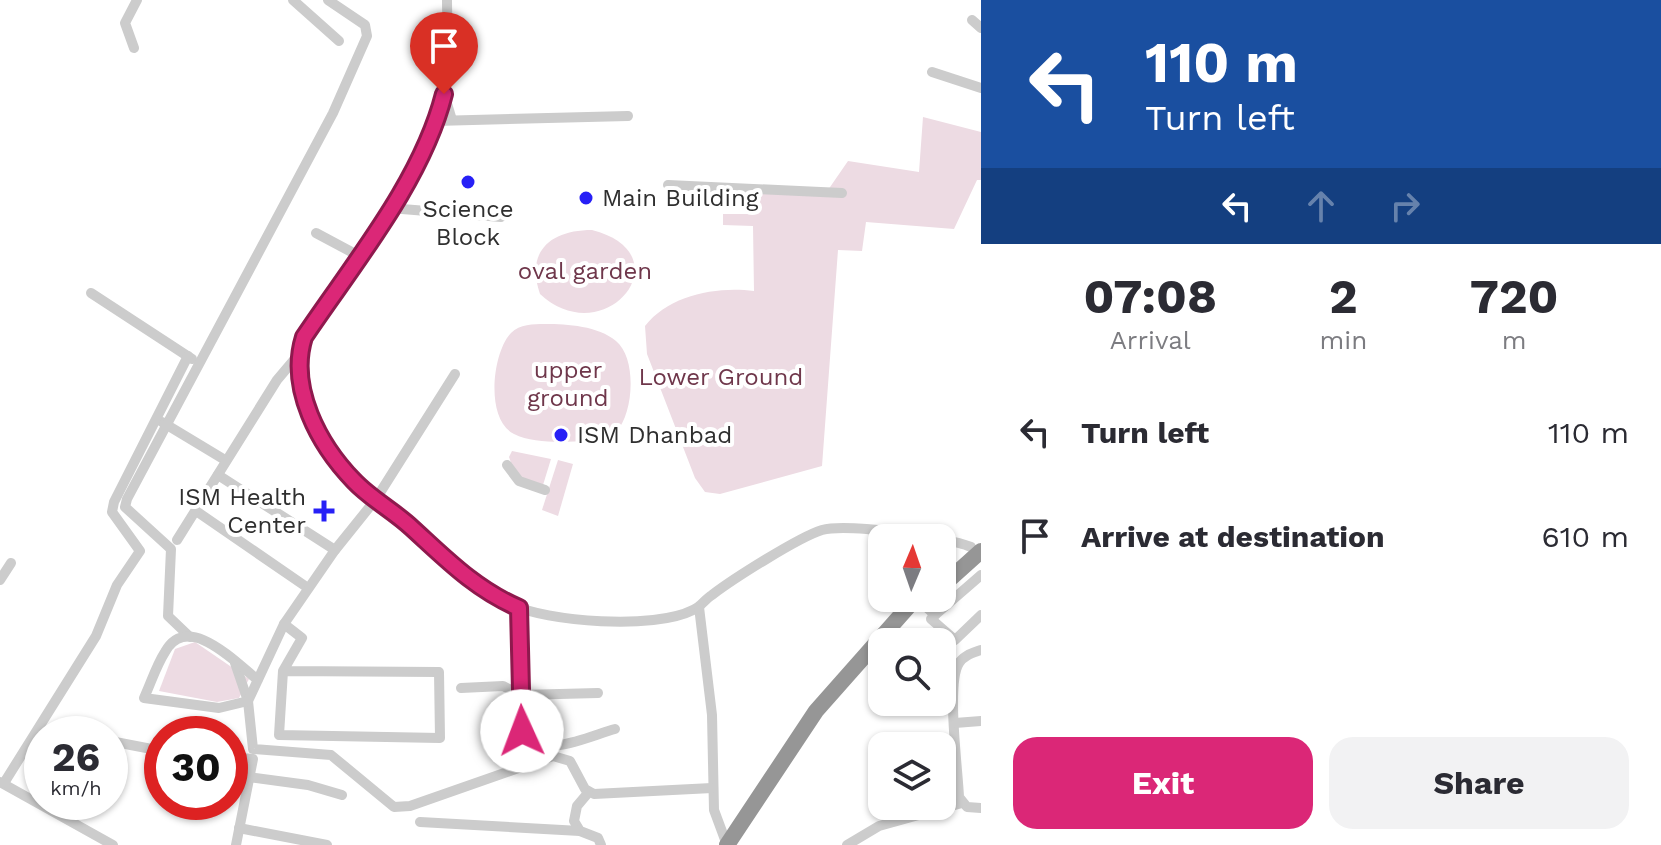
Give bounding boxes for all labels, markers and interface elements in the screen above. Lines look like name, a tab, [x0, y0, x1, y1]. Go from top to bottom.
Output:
pin	[410, 12, 478, 94]
icon: arrive	[422, 24, 466, 68]
text: 110 m	[1145, 30, 1298, 96]
icon: left	[1013, 32, 1117, 136]
text: Turn left	[1145, 97, 1295, 139]
marker: Science Block	[459, 173, 477, 191]
place label: Main Building	[602, 184, 759, 212]
icon: left	[1215, 184, 1259, 228]
icon: ahead	[1299, 184, 1343, 228]
icon: right	[1383, 184, 1427, 228]
marker: Main Building	[577, 189, 595, 207]
place label: Science Block	[422, 195, 514, 251]
park label: oval garden	[518, 257, 652, 285]
text: 07:08	[1083, 268, 1217, 325]
text: 2	[1329, 268, 1358, 325]
text: 720	[1470, 268, 1558, 325]
text: Arrival	[1110, 325, 1191, 355]
text: min	[1319, 325, 1367, 355]
text: m	[1502, 325, 1527, 355]
park label: upper ground	[527, 356, 609, 412]
park label: Lower Ground	[639, 363, 803, 391]
icon: left	[1013, 410, 1057, 454]
text: Turn left	[1081, 415, 1209, 450]
text: 110 m	[1548, 415, 1629, 450]
place label: ISM Dhanbad	[577, 421, 732, 449]
marker: ISM Dhanbad	[552, 426, 570, 444]
place label: ISM Health Center	[178, 483, 306, 539]
marker: ISM Health Center	[313, 500, 335, 522]
icon: arrive	[1013, 514, 1057, 558]
text: Arrive at destination	[1081, 519, 1385, 554]
text: 610 m	[1542, 519, 1629, 554]
north arrow	[868, 524, 956, 612]
map controls	[868, 524, 956, 820]
button: search	[868, 628, 956, 716]
position arrow	[480, 689, 564, 773]
speed limit sign: 30	[144, 716, 248, 820]
button: layers	[868, 732, 956, 820]
text: 26	[52, 734, 100, 781]
button: Exit	[1013, 737, 1313, 829]
button: Share	[1329, 737, 1629, 829]
text: km/h	[50, 776, 102, 800]

